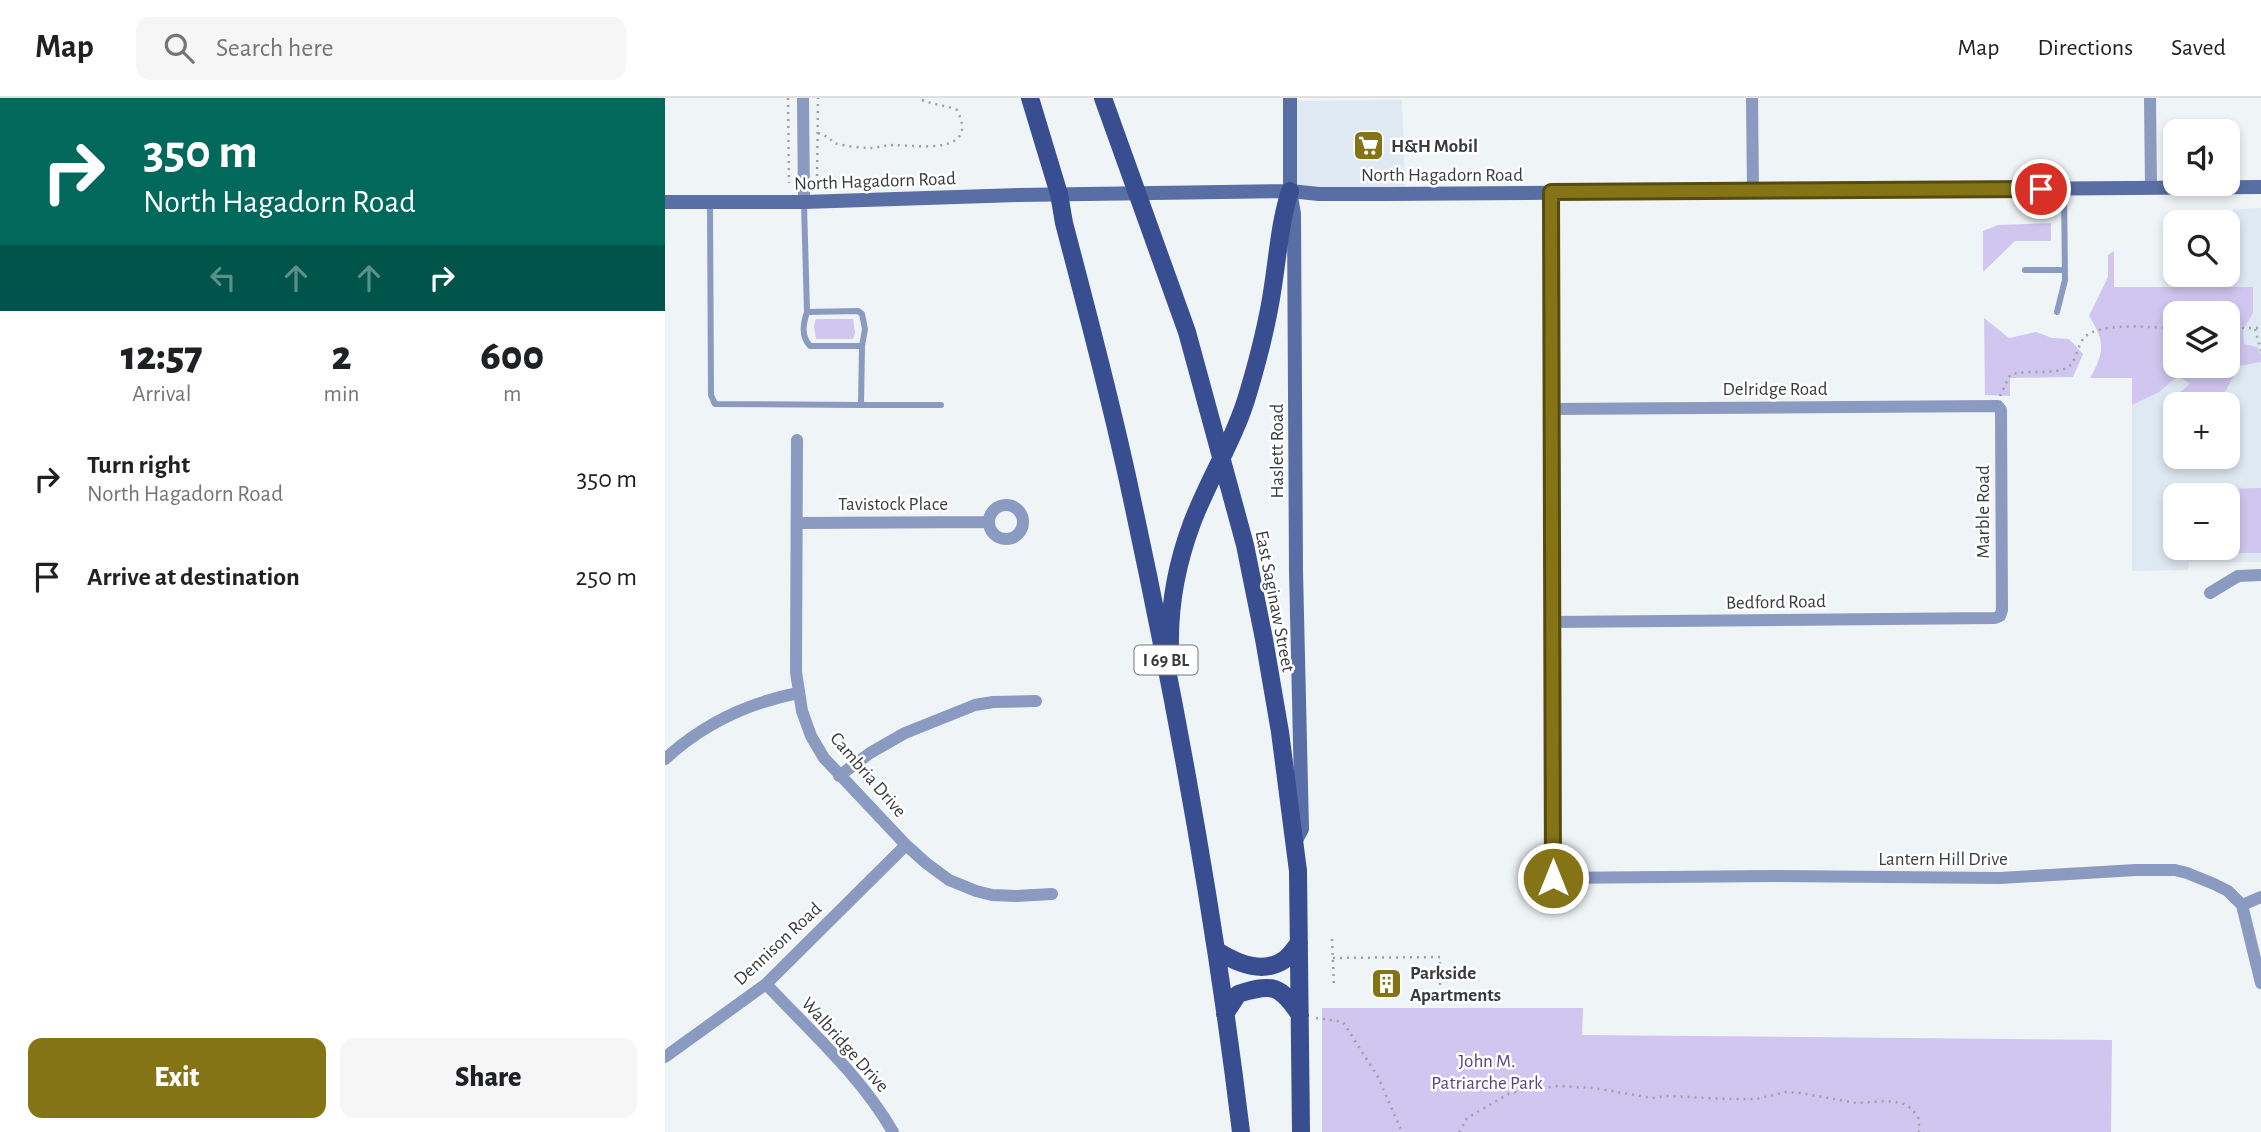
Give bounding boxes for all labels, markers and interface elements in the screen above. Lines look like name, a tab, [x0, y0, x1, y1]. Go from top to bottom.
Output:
search box	[136, 17, 626, 80]
icon: search	[160, 29, 198, 67]
text: Map	[35, 31, 94, 64]
text: Search here	[216, 35, 334, 61]
text: Map	[1957, 36, 1999, 60]
text: Directions	[2037, 36, 2133, 60]
text: Saved	[2171, 36, 2226, 60]
map controls	[2163, 119, 2240, 560]
button: sound	[2163, 119, 2240, 196]
icon: right	[28, 126, 119, 217]
text: 350 m	[143, 128, 258, 177]
supermarket icon: H&H Mobil	[1351, 128, 1385, 162]
place label: H&H Mobil	[1391, 137, 1478, 156]
pin	[2011, 159, 2071, 219]
street label: North Hagadorn Road	[1361, 166, 1523, 185]
street label: North Hagadorn Road	[794, 169, 956, 194]
icon: arrive	[2022, 170, 2060, 208]
text: North Hagadorn Road	[143, 186, 416, 218]
button: search	[2163, 210, 2240, 287]
icon: left	[204, 259, 242, 297]
icon: ahead	[277, 259, 315, 297]
icon: ahead	[350, 259, 388, 297]
icon: right	[423, 259, 461, 297]
button: layers	[2163, 301, 2240, 378]
text: 12:57	[121, 335, 203, 377]
text: 2	[331, 335, 352, 377]
text: 600	[480, 335, 544, 377]
street label: Delridge Road	[1722, 380, 1828, 399]
text: Arrival	[132, 383, 191, 406]
text: min	[324, 383, 359, 406]
text: m	[503, 383, 521, 406]
button: +	[2163, 392, 2240, 469]
street label: Haslett Road	[1268, 403, 1287, 498]
text: Turn right	[87, 452, 190, 478]
icon: right	[28, 460, 66, 498]
street label: Marble Road	[1974, 465, 1993, 559]
text: 350 m	[577, 466, 637, 492]
text: North Hagadorn Road	[87, 483, 283, 506]
button: −	[2163, 483, 2240, 560]
street label: Tavistock Place	[838, 495, 948, 514]
street label: East Saginaw Street	[1251, 529, 1298, 674]
icon: arrive	[28, 558, 66, 596]
text: Arrive at destination	[87, 564, 300, 590]
text: 250 m	[575, 564, 637, 590]
street label: Bedford Road	[1726, 592, 1826, 613]
road number: I 69 BL	[1135, 646, 1197, 674]
street label: Cambria Drive	[826, 729, 910, 821]
position arrow	[1516, 841, 1590, 915]
street label: Lantern Hill Drive	[1878, 850, 2008, 869]
street label: Dennison Road	[731, 899, 826, 989]
place label: Parkside Apartments	[1410, 964, 1501, 1005]
building icon: Parkside Apartments	[1370, 966, 1404, 1000]
street label: Walbridge Drive	[798, 994, 892, 1096]
button: Exit	[28, 1038, 326, 1118]
button: Share	[340, 1038, 637, 1118]
park label: John M. Patriarche Park	[1431, 1052, 1543, 1093]

